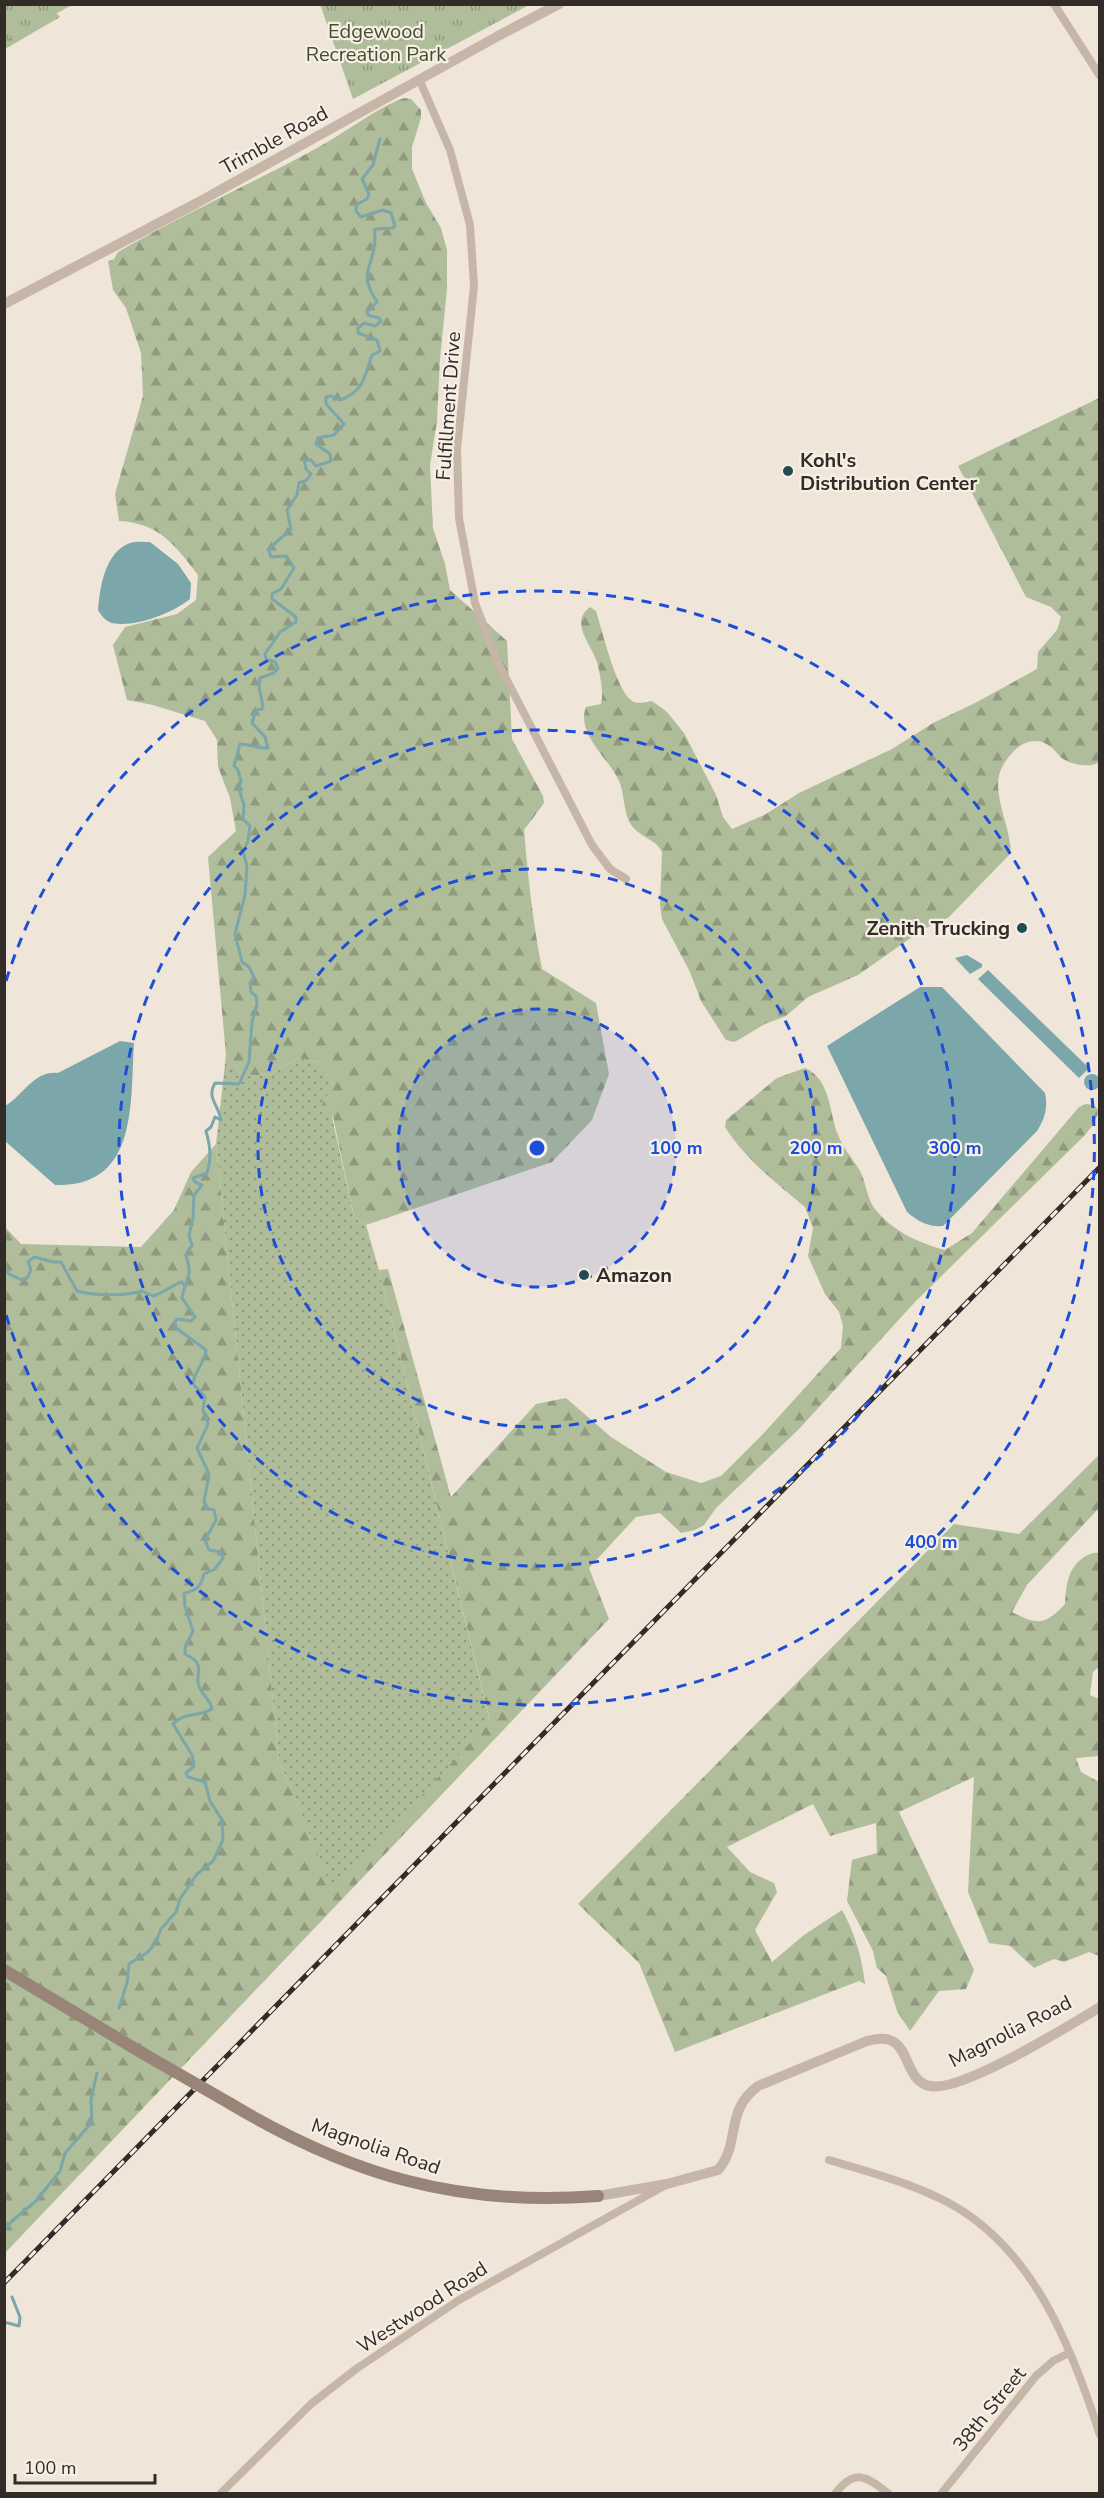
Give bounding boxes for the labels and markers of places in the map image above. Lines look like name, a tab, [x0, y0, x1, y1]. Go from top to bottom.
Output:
place label: Kohl's Distribution Center	[800, 447, 977, 497]
marker: Kohl's Distribution Center	[781, 464, 795, 478]
place label: Zenith Trucking	[866, 915, 1010, 942]
marker: Zenith Trucking	[1015, 921, 1029, 935]
centre of rings	[527, 1138, 547, 1158]
place label: Amazon	[596, 1262, 672, 1289]
marker: Amazon	[577, 1268, 591, 1282]

